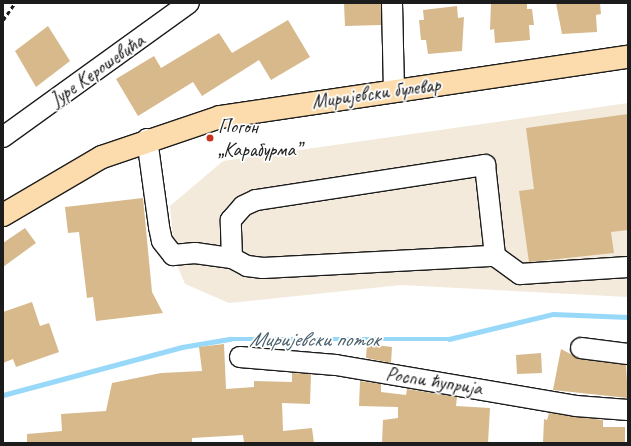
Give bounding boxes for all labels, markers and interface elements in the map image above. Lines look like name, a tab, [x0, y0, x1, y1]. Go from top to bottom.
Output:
street label: Јуре Керошевића	[45, 29, 149, 111]
street label: Миријевски булевар	[310, 72, 442, 114]
place label: Погон „Карабурма”	[218, 114, 301, 161]
marker: Погон „Карабурма”	[205, 133, 215, 143]
water label: Миријевски поток	[249, 326, 379, 352]
street label: Роспи ћуприја	[384, 362, 484, 400]

